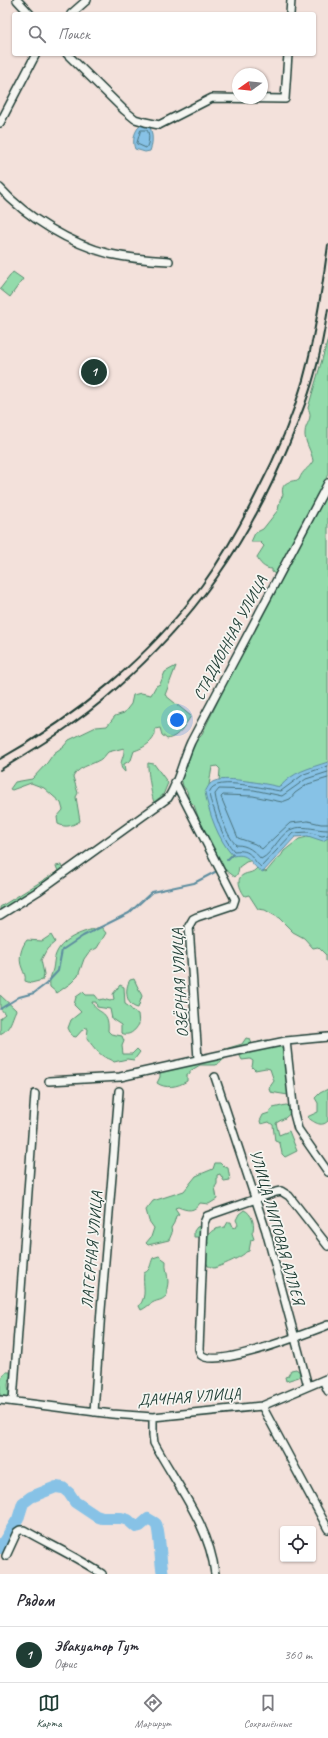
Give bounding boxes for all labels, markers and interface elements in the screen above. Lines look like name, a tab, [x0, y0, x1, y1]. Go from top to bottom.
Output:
search box	[12, 12, 316, 56]
icon: search	[26, 23, 48, 45]
text: Поиск	[58, 25, 90, 44]
north arrow	[232, 68, 268, 104]
pin: 1	[81, 357, 107, 387]
street label: СТАДИОННАЯ УЛИЦА	[189, 572, 272, 704]
your location	[167, 710, 187, 730]
street label: ОЗЁРНАЯ УЛИЦА	[167, 927, 193, 1038]
street label: УЛИЦА ЛИПОВАЯ АЛЛЕЯ	[245, 1147, 309, 1309]
street label: ЛАГЕРНАЯ УЛИЦА	[77, 1190, 107, 1309]
street label: ДАЧНАЯ УЛИЦА	[137, 1383, 242, 1411]
map controls	[280, 1526, 316, 1562]
button: locate	[280, 1526, 316, 1562]
text: Рядом	[16, 1590, 54, 1611]
text: Эвакуатор Тут	[54, 1637, 138, 1656]
text: 1	[26, 1647, 32, 1663]
text: 360 m	[284, 1647, 312, 1663]
text: Офис	[54, 1656, 77, 1672]
tab: Карта	[36, 1692, 62, 1730]
tab: Маршрут	[135, 1692, 171, 1730]
tab: Сохранённые	[244, 1692, 292, 1730]

